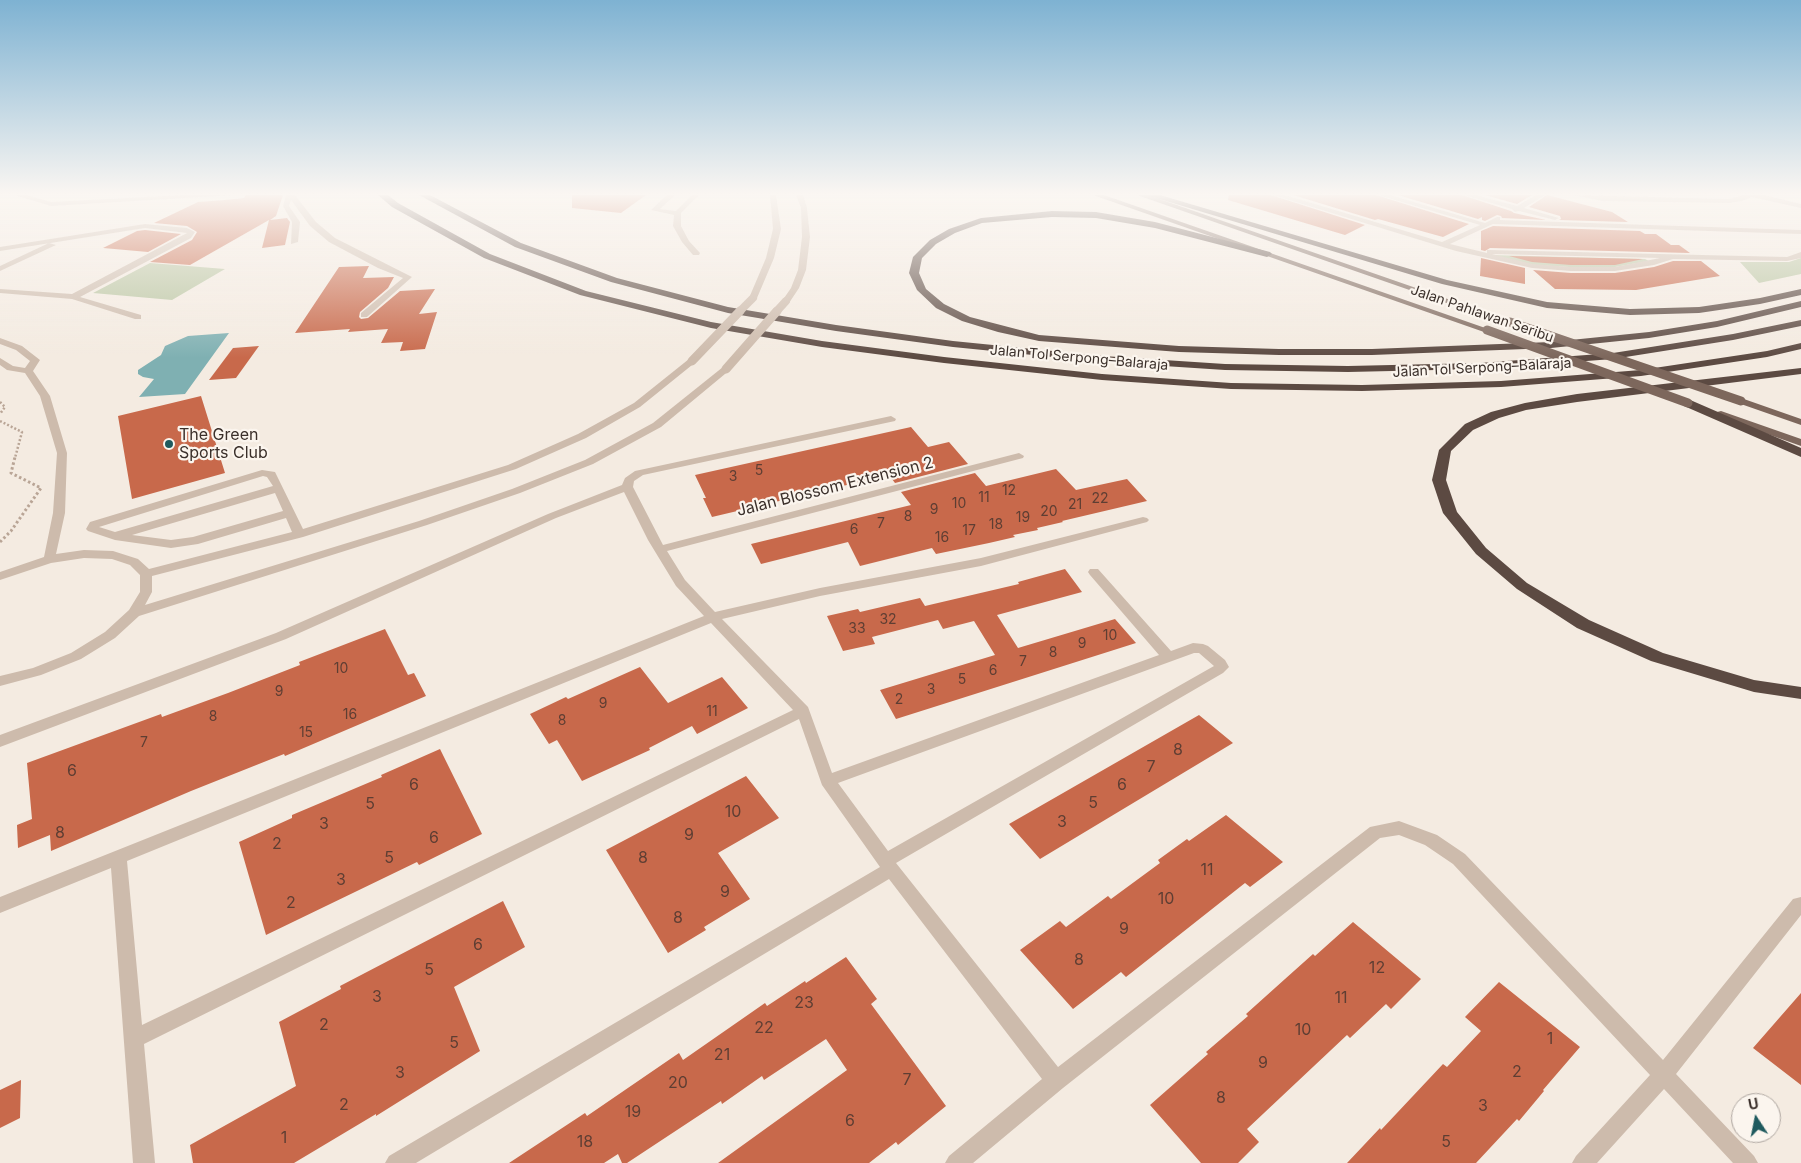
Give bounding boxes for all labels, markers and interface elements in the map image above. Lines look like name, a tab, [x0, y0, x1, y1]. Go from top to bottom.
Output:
street label: Jalan Pahlawan Seribu	[1408, 282, 1556, 346]
street label: Jalan Tol Serpong–Balaraja	[989, 342, 1169, 374]
street label: Jalan Tol Serpong–Balaraja	[1392, 355, 1572, 381]
place label: The Green Sports Club	[179, 425, 268, 463]
marker: The Green Sports Club	[163, 438, 175, 450]
street label: Jalan Blossom Extension 2	[735, 453, 935, 521]
house number: 5	[755, 463, 763, 479]
house number: 3	[729, 469, 737, 485]
house number: 12	[1002, 483, 1016, 499]
house number: 11	[978, 490, 990, 506]
house number: 22	[1091, 491, 1109, 507]
house number: 10	[952, 496, 966, 512]
house number: 21	[1068, 497, 1082, 513]
house number: 9	[930, 502, 938, 518]
house number: 20	[1040, 504, 1058, 520]
house number: 8	[904, 509, 912, 525]
house number: 19	[1016, 510, 1030, 526]
house number: 7	[877, 516, 885, 532]
house number: 18	[989, 517, 1003, 533]
house number: 6	[850, 522, 858, 538]
house number: 17	[962, 523, 976, 539]
house number: 16	[935, 530, 949, 546]
house number: 32	[879, 612, 897, 628]
house number: 33	[848, 621, 866, 637]
house number: 10	[1103, 628, 1117, 644]
house number: 9	[1078, 636, 1086, 652]
house number: 8	[1049, 645, 1057, 661]
house number: 7	[1019, 654, 1027, 670]
house number: 10	[334, 661, 348, 677]
house number: 6	[989, 663, 997, 679]
house number: 5	[958, 672, 966, 688]
house number: 3	[927, 682, 935, 698]
house number: 9	[275, 684, 283, 700]
house number: 2	[895, 692, 903, 708]
house number: 9	[599, 696, 607, 712]
house number: 11	[706, 704, 718, 720]
house number: 16	[343, 707, 357, 723]
house number: 8	[209, 709, 217, 725]
house number: 8	[558, 713, 566, 729]
house number: 15	[299, 725, 313, 741]
house number: 7	[140, 735, 148, 751]
house number: 8	[1173, 740, 1183, 760]
house number: 7	[1146, 757, 1156, 777]
house number: 6	[67, 761, 77, 781]
house number: 6	[409, 775, 419, 795]
house number: 6	[1117, 775, 1127, 795]
house number: 5	[1088, 793, 1098, 813]
house number: 5	[365, 794, 375, 814]
house number: 10	[725, 802, 741, 822]
house number: 3	[1057, 812, 1067, 832]
house number: 3	[319, 814, 329, 834]
house number: 8	[55, 823, 65, 843]
house number: 9	[684, 825, 694, 845]
house number: 6	[429, 828, 439, 848]
house number: 2	[272, 834, 282, 854]
house number: 5	[384, 848, 394, 868]
house number: 8	[638, 848, 648, 868]
house number: 11	[1200, 860, 1214, 880]
house number: 3	[336, 870, 346, 890]
house number: 9	[720, 882, 730, 902]
house number: 10	[1158, 889, 1174, 909]
house number: 2	[286, 893, 296, 913]
house number: 8	[673, 908, 683, 928]
house number: 9	[1119, 919, 1129, 939]
house number: 6	[473, 935, 483, 955]
house number: 8	[1074, 950, 1084, 970]
house number: 12	[1369, 958, 1385, 978]
house number: 5	[424, 960, 434, 980]
house number: 3	[372, 987, 382, 1007]
house number: 11	[1334, 988, 1348, 1008]
house number: 23	[794, 993, 814, 1013]
house number: 2	[319, 1015, 329, 1035]
house number: 22	[754, 1018, 774, 1038]
house number: 10	[1295, 1020, 1311, 1040]
house number: 1	[1547, 1029, 1553, 1049]
house number: 5	[449, 1033, 459, 1053]
house number: 21	[714, 1045, 730, 1065]
house number: 9	[1258, 1053, 1268, 1073]
house number: 2	[1512, 1062, 1522, 1082]
house number: 3	[395, 1063, 405, 1083]
house number: 7	[902, 1070, 912, 1090]
house number: 20	[668, 1073, 688, 1093]
house number: 8	[1216, 1088, 1226, 1108]
north arrow	[1731, 1093, 1781, 1143]
text: U	[1747, 1094, 1760, 1113]
house number: 2	[339, 1095, 349, 1115]
house number: 3	[1478, 1096, 1488, 1116]
house number: 19	[625, 1102, 641, 1122]
house number: 6	[845, 1111, 855, 1131]
house number: 1	[281, 1128, 287, 1148]
house number: 18	[577, 1132, 593, 1152]
house number: 5	[1441, 1132, 1451, 1152]

